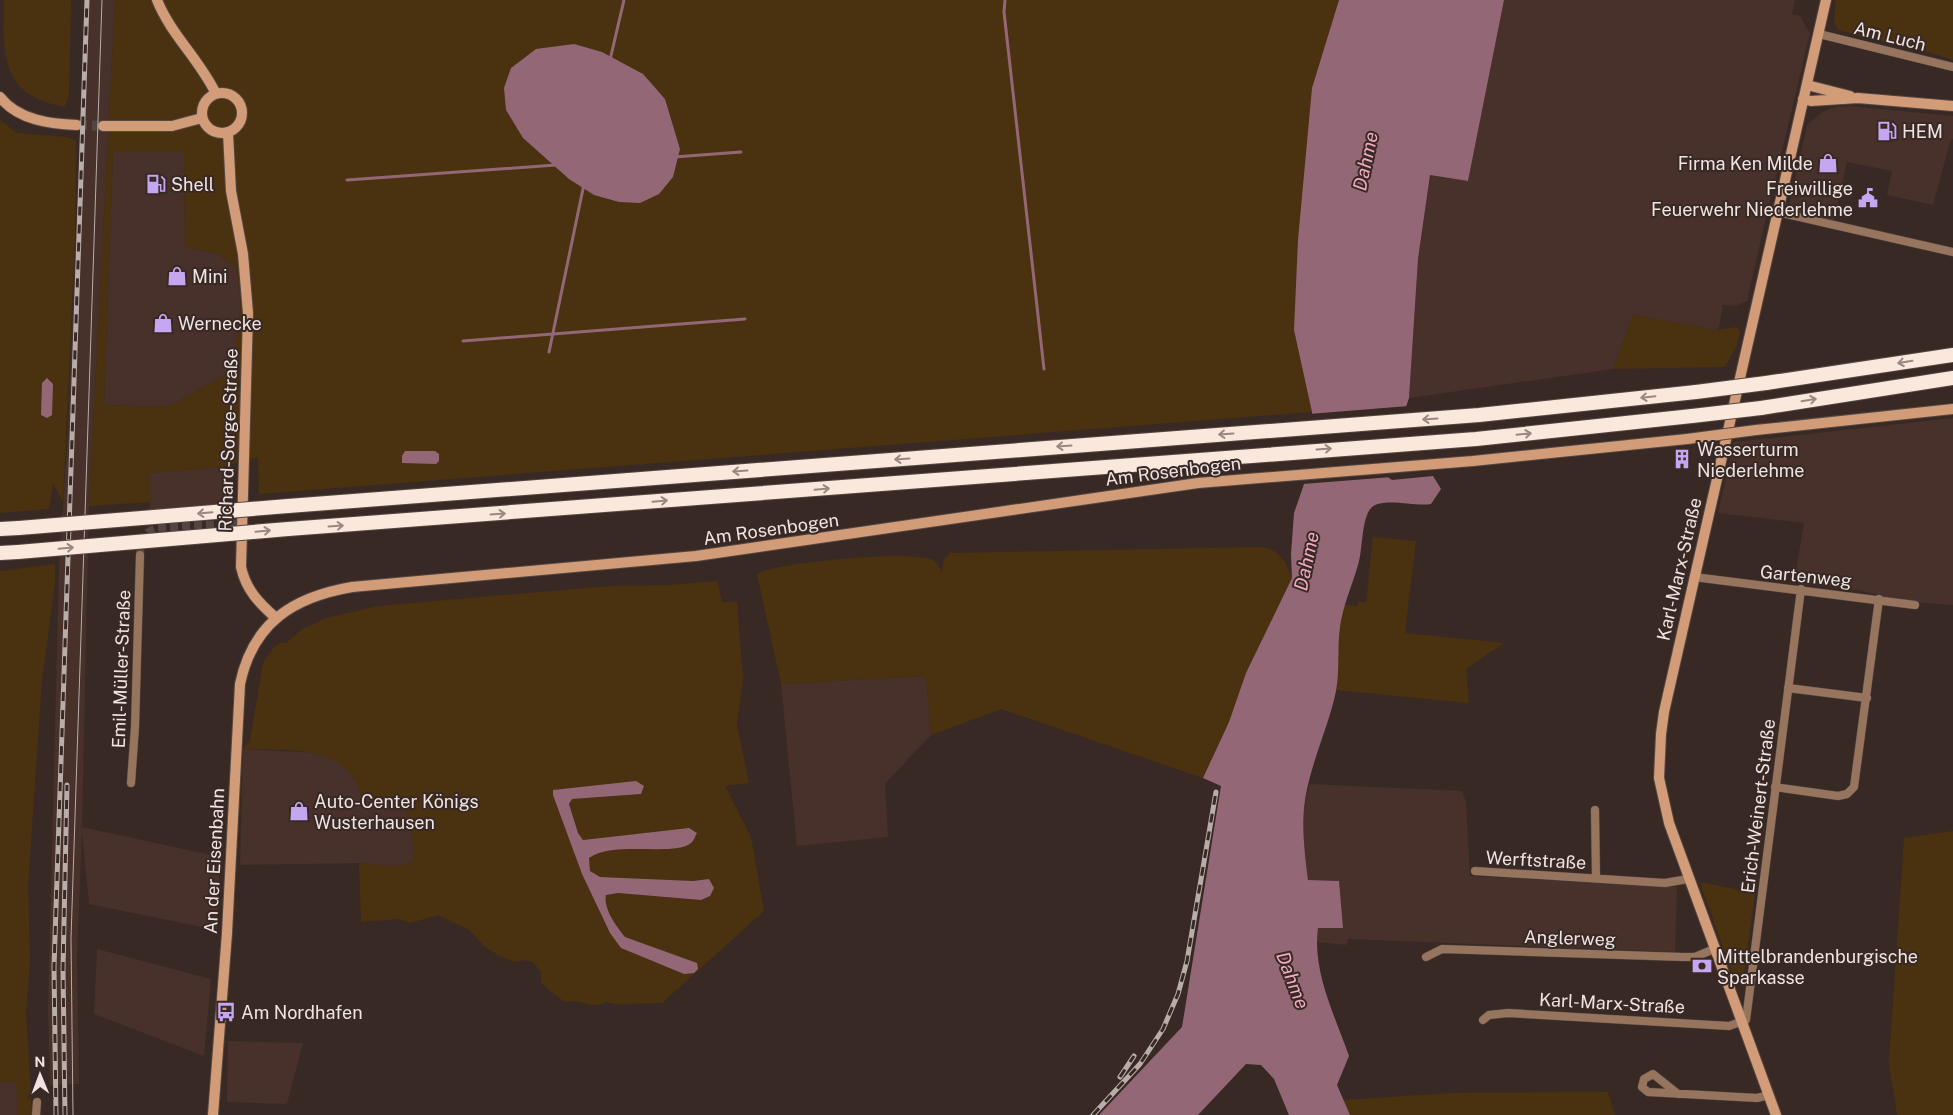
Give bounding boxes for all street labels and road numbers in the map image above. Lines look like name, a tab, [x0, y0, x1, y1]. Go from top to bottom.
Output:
street label: Am Luch	[1852, 17, 1928, 55]
street label: Richard-Sorge-Straße	[214, 348, 242, 532]
street label: Am Rosenbogen	[1104, 452, 1242, 490]
street label: Karl-Marx-Straße	[1652, 495, 1706, 643]
street label: Am Rosenbogen	[702, 509, 840, 549]
street label: Gartenweg	[1759, 561, 1853, 591]
street label: Emil-Müller-Straße	[108, 589, 134, 749]
street label: Erich-Weinert-Straße	[1737, 718, 1779, 894]
street label: An der Eisenbahn	[200, 788, 228, 934]
street label: Werftstraße	[1485, 847, 1587, 873]
street label: Anglerweg	[1524, 926, 1616, 950]
street label: Karl-Marx-Straße	[1538, 989, 1686, 1017]

